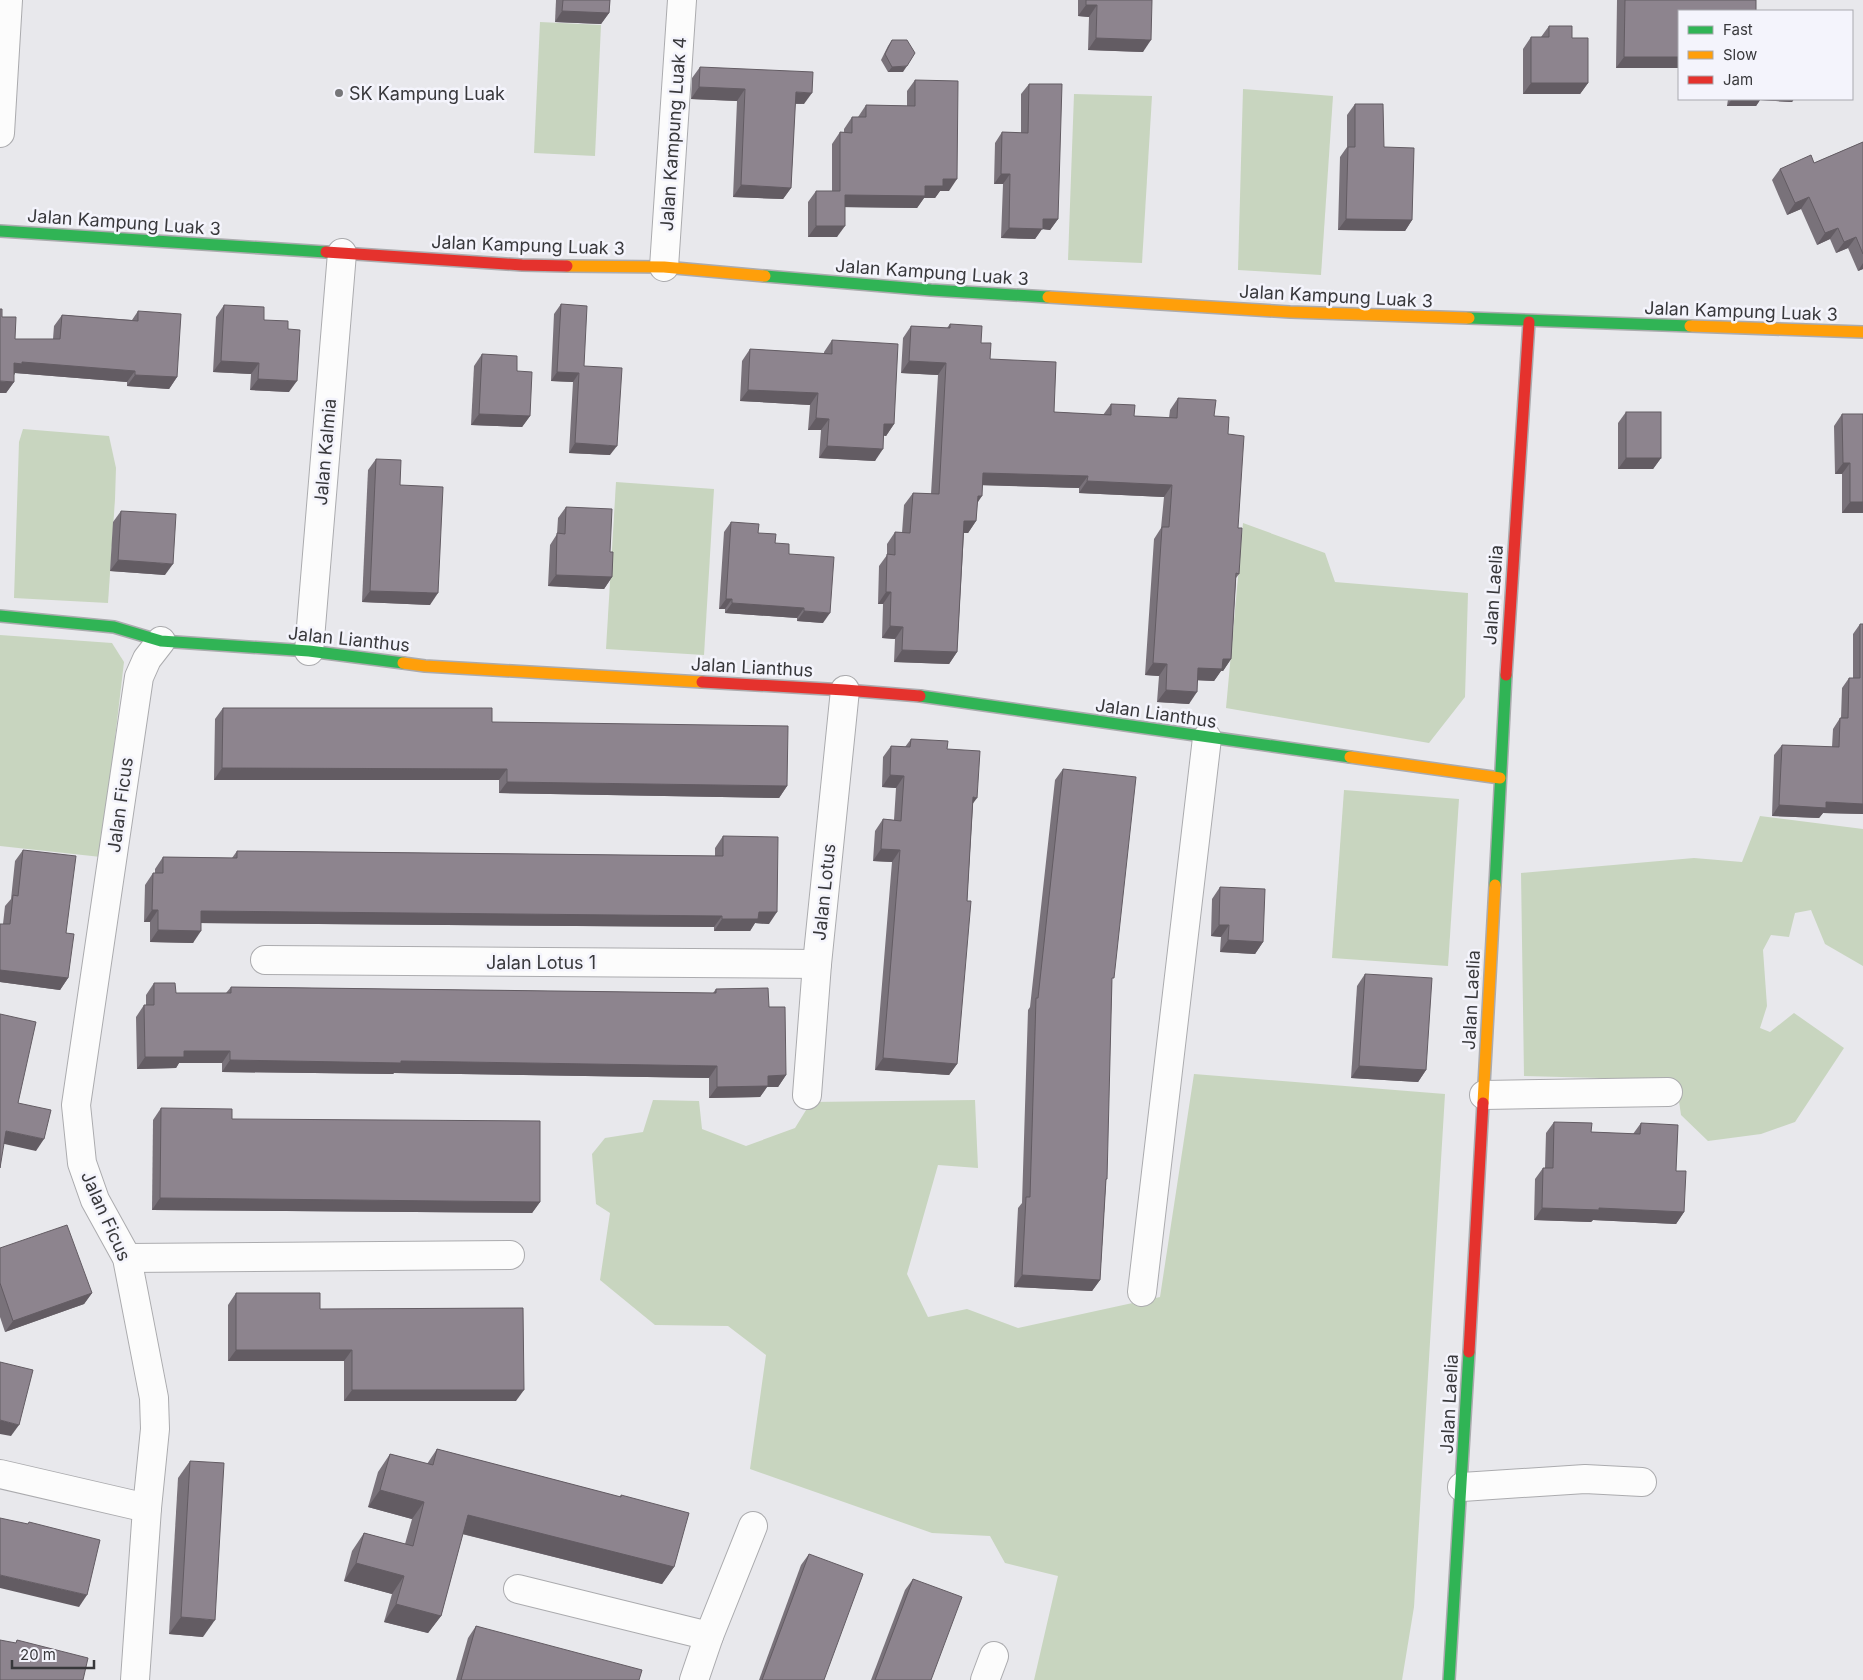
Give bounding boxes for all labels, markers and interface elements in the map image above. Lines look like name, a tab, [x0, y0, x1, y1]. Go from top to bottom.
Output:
legend	[1678, 10, 1853, 100]
text: Fast	[1723, 20, 1753, 39]
street label: Jalan Kampung Luak 4	[656, 36, 690, 232]
text: Slow	[1723, 45, 1757, 64]
text: Jam	[1723, 70, 1753, 89]
place label: SK Kampung Luak	[349, 83, 505, 104]
marker: SK Kampung Luak	[333, 87, 345, 99]
street label: Jalan Kampung Luak 3	[27, 205, 221, 239]
street label: Jalan Kampung Luak 3	[431, 231, 625, 259]
street label: Jalan Kampung Luak 3	[835, 255, 1029, 289]
street label: Jalan Kampung Luak 3	[1239, 280, 1433, 312]
street label: Jalan Kampung Luak 3	[1644, 297, 1838, 325]
street label: Jalan Kalmia	[310, 398, 340, 506]
street label: Jalan Laelia	[1479, 544, 1507, 646]
street label: Jalan Lianthus	[287, 622, 411, 656]
street label: Jalan Lianthus	[690, 653, 814, 681]
street label: Jalan Lianthus	[1094, 694, 1218, 732]
street label: Jalan Ficus	[103, 756, 137, 854]
street label: Jalan Lotus	[808, 842, 840, 942]
street label: Jalan Laelia	[1458, 949, 1484, 1051]
street label: Jalan Lotus 1	[486, 952, 596, 973]
street label: Jalan Ficus	[77, 1168, 135, 1264]
street label: Jalan Laelia	[1436, 1353, 1462, 1455]
scale bar	[12, 1638, 95, 1670]
text: 20 m	[20, 1645, 56, 1664]

